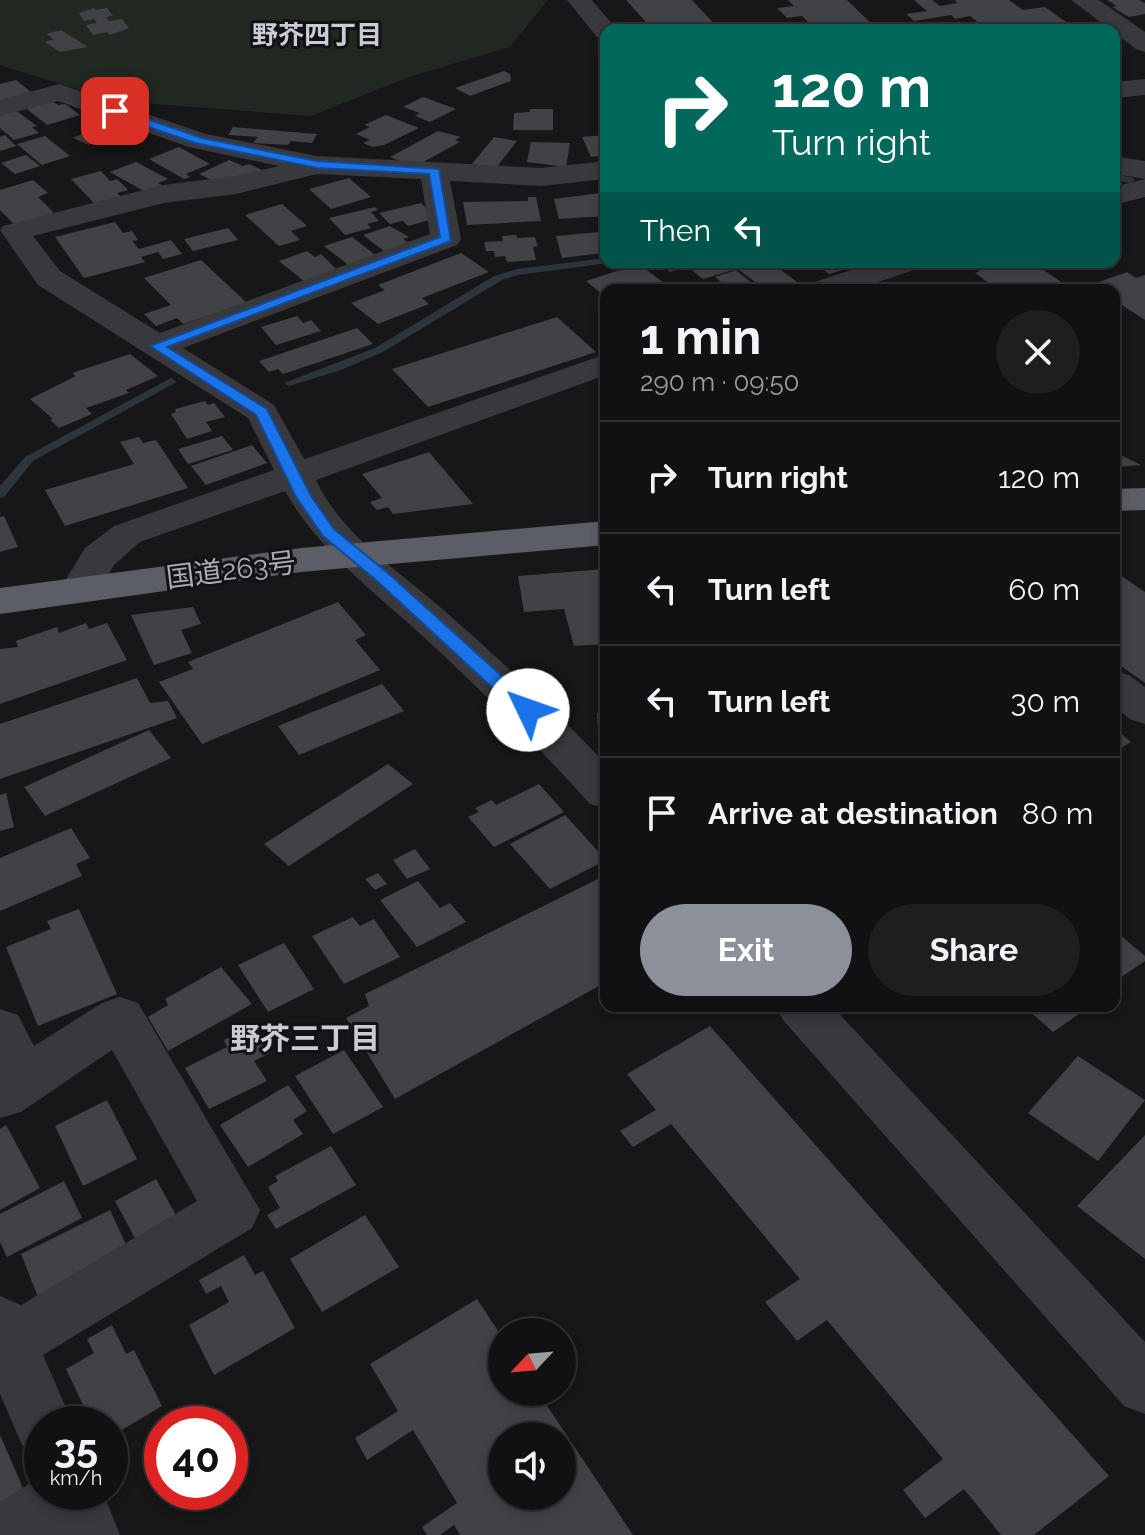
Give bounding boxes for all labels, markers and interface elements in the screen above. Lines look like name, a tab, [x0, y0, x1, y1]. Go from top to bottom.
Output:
district label: 野芥四丁目	[252, 20, 382, 50]
text: 120 m	[772, 54, 931, 120]
icon: right	[640, 56, 744, 160]
pin	[81, 77, 149, 145]
icon: arrive	[93, 89, 137, 133]
text: Turn right	[772, 121, 931, 163]
icon: left	[727, 208, 771, 252]
text: Then	[640, 213, 711, 248]
text: 1 min	[640, 309, 761, 365]
button: close	[996, 310, 1080, 394]
text: 290 m · 09:50	[640, 367, 800, 397]
icon: right	[640, 455, 684, 499]
text: Turn right	[708, 460, 848, 495]
text: 120 m	[998, 460, 1080, 495]
street label: 国道263号	[164, 546, 298, 594]
icon: left	[640, 567, 684, 611]
text: Turn left	[708, 572, 830, 607]
text: 60 m	[1008, 572, 1080, 607]
position arrow	[486, 668, 570, 752]
icon: left	[640, 679, 684, 723]
text: Turn left	[708, 684, 830, 719]
text: 30 m	[1010, 684, 1080, 719]
icon: arrive	[640, 791, 684, 835]
text: Arrive at destination	[708, 796, 998, 831]
text: 80 m	[1022, 796, 1093, 831]
button: Exit	[640, 904, 852, 996]
button: Share	[868, 904, 1080, 996]
district label: 野芥三丁目	[230, 1021, 380, 1056]
north arrow	[488, 1318, 576, 1406]
map controls	[488, 1318, 576, 1510]
speed limit sign: 40	[144, 1406, 248, 1510]
button: sound	[488, 1422, 576, 1510]
text: 35	[54, 1424, 98, 1471]
text: km/h	[50, 1466, 102, 1490]

